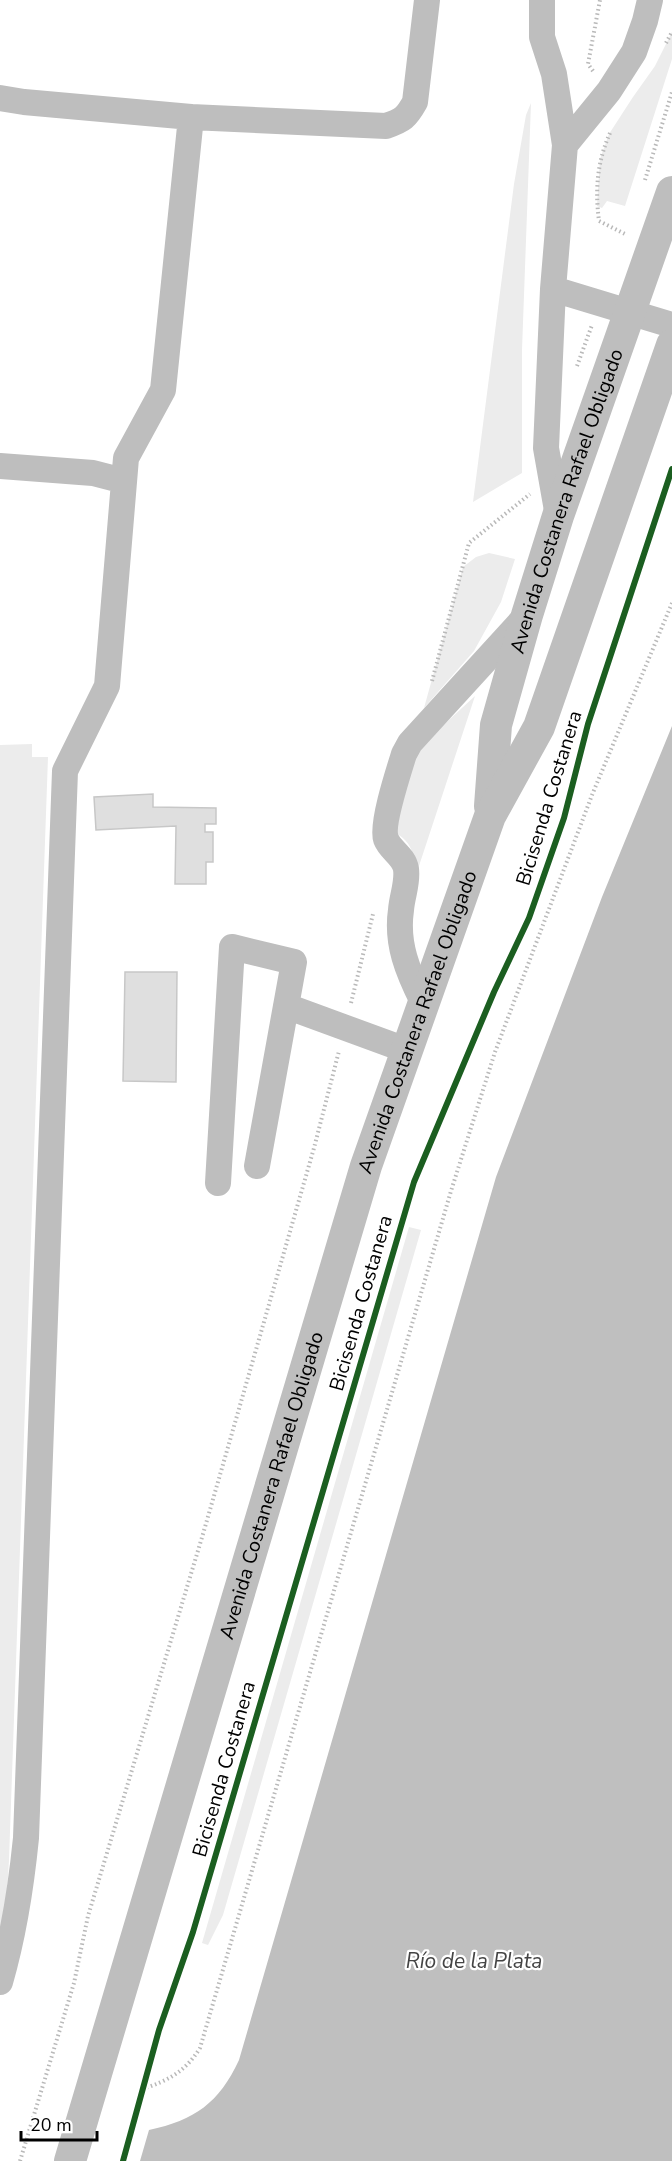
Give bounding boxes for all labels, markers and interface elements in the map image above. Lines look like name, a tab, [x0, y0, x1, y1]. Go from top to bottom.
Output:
street label: Avenida Costanera Rafael Obligado	[503, 345, 629, 657]
street label: Bicisenda Costanera	[510, 707, 588, 889]
street label: Avenida Costanera Rafael Obligado	[351, 867, 483, 1177]
street label: Bicisenda Costanera	[323, 1212, 399, 1394]
street label: Avenida Costanera Rafael Obligado	[213, 1328, 330, 1642]
street label: Bicisenda Costanera	[186, 1678, 262, 1860]
water label: Río de la Plata	[406, 1947, 542, 1975]
scale bar	[21, 2104, 98, 2142]
text: 20 m	[30, 2113, 72, 2137]

